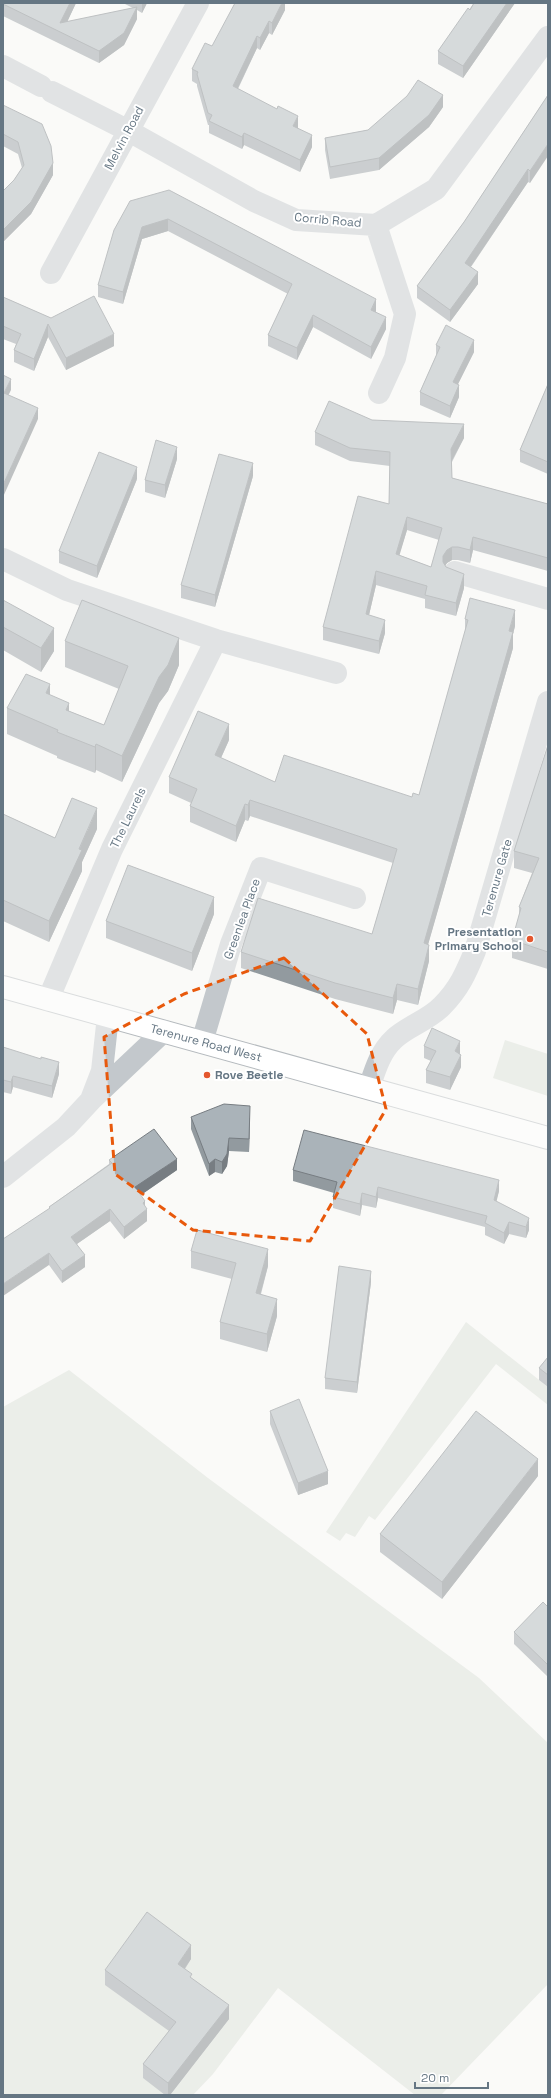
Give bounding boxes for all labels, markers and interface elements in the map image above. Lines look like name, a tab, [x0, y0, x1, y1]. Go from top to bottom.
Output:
street label: Melvin Road	[101, 103, 147, 173]
street label: Corrib Road	[294, 209, 362, 231]
street label: The Laurels	[106, 785, 150, 851]
street label: Terenure Gate	[478, 837, 516, 919]
street label: Greenlea Place	[220, 876, 264, 962]
place label: Presentation Primary School	[435, 924, 522, 954]
marker: Presentation Primary School	[525, 934, 535, 944]
street label: Terenure Road West	[148, 1020, 264, 1066]
place label: Rove Beetle	[215, 1067, 283, 1083]
marker: Rove Beetle	[202, 1070, 212, 1080]
scale bar	[415, 2064, 488, 2090]
text: 20 m	[421, 2070, 449, 2086]

